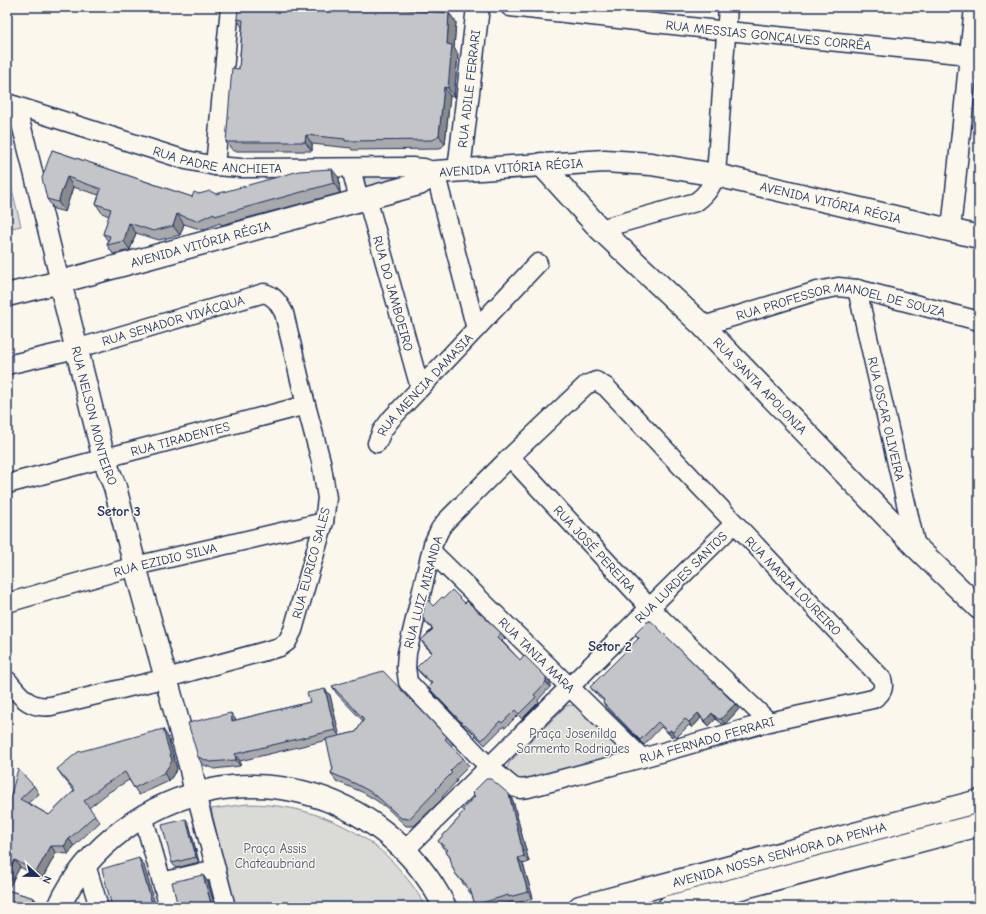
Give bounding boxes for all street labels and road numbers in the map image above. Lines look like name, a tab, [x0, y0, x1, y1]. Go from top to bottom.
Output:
street label: RUA MESSIAS GONÇALVES CORRÊA	[665, 17, 873, 53]
street label: RUA ADILE FERRARI	[454, 29, 483, 148]
street label: RUA PADRE ANCHIETA	[151, 142, 282, 176]
street label: AVENIDA VITÓRIA RÉGIA	[439, 155, 584, 179]
street label: AVENIDA VITÓRIA RÉGIA	[759, 178, 903, 226]
street label: AVENIDA VITÓRIA RÉGIA	[129, 217, 272, 270]
street label: RUA DO JAMBOEIRO	[370, 234, 417, 353]
street label: RUA SENADOR VIVÁCQUA	[100, 292, 246, 348]
street label: RUA PROFESSOR MANOEL DE SOUZA	[733, 306, 949, 326]
street label: RUA MENCIA DAMASIA	[373, 330, 476, 438]
street label: RUA SANTA APOLONIA	[711, 334, 811, 437]
street label: RUA NELSON MONTEIRO	[69, 345, 121, 487]
street label: RUA OSCAR OLIVEIRA	[865, 355, 908, 483]
street label: RUA TIRADENTES	[129, 418, 231, 459]
street label: RUA JOSÉ PEREIRA	[551, 502, 639, 596]
street label: RUA EURICO SALES	[289, 506, 333, 620]
street label: RUA LURDES SANTOS	[631, 528, 730, 626]
street label: RUA MARIA LOUREIRO	[742, 533, 844, 639]
street label: RUA LUIZ MIRANDA	[401, 534, 445, 650]
street label: RUA EZIDIO SILVA	[112, 540, 219, 579]
street label: RUA TANIA MARA	[496, 614, 579, 696]
street label: RUA FERNADO FERRARI	[638, 714, 776, 766]
street label: AVENIDA NOSSA SENHORA DA PENHA	[671, 818, 888, 890]

